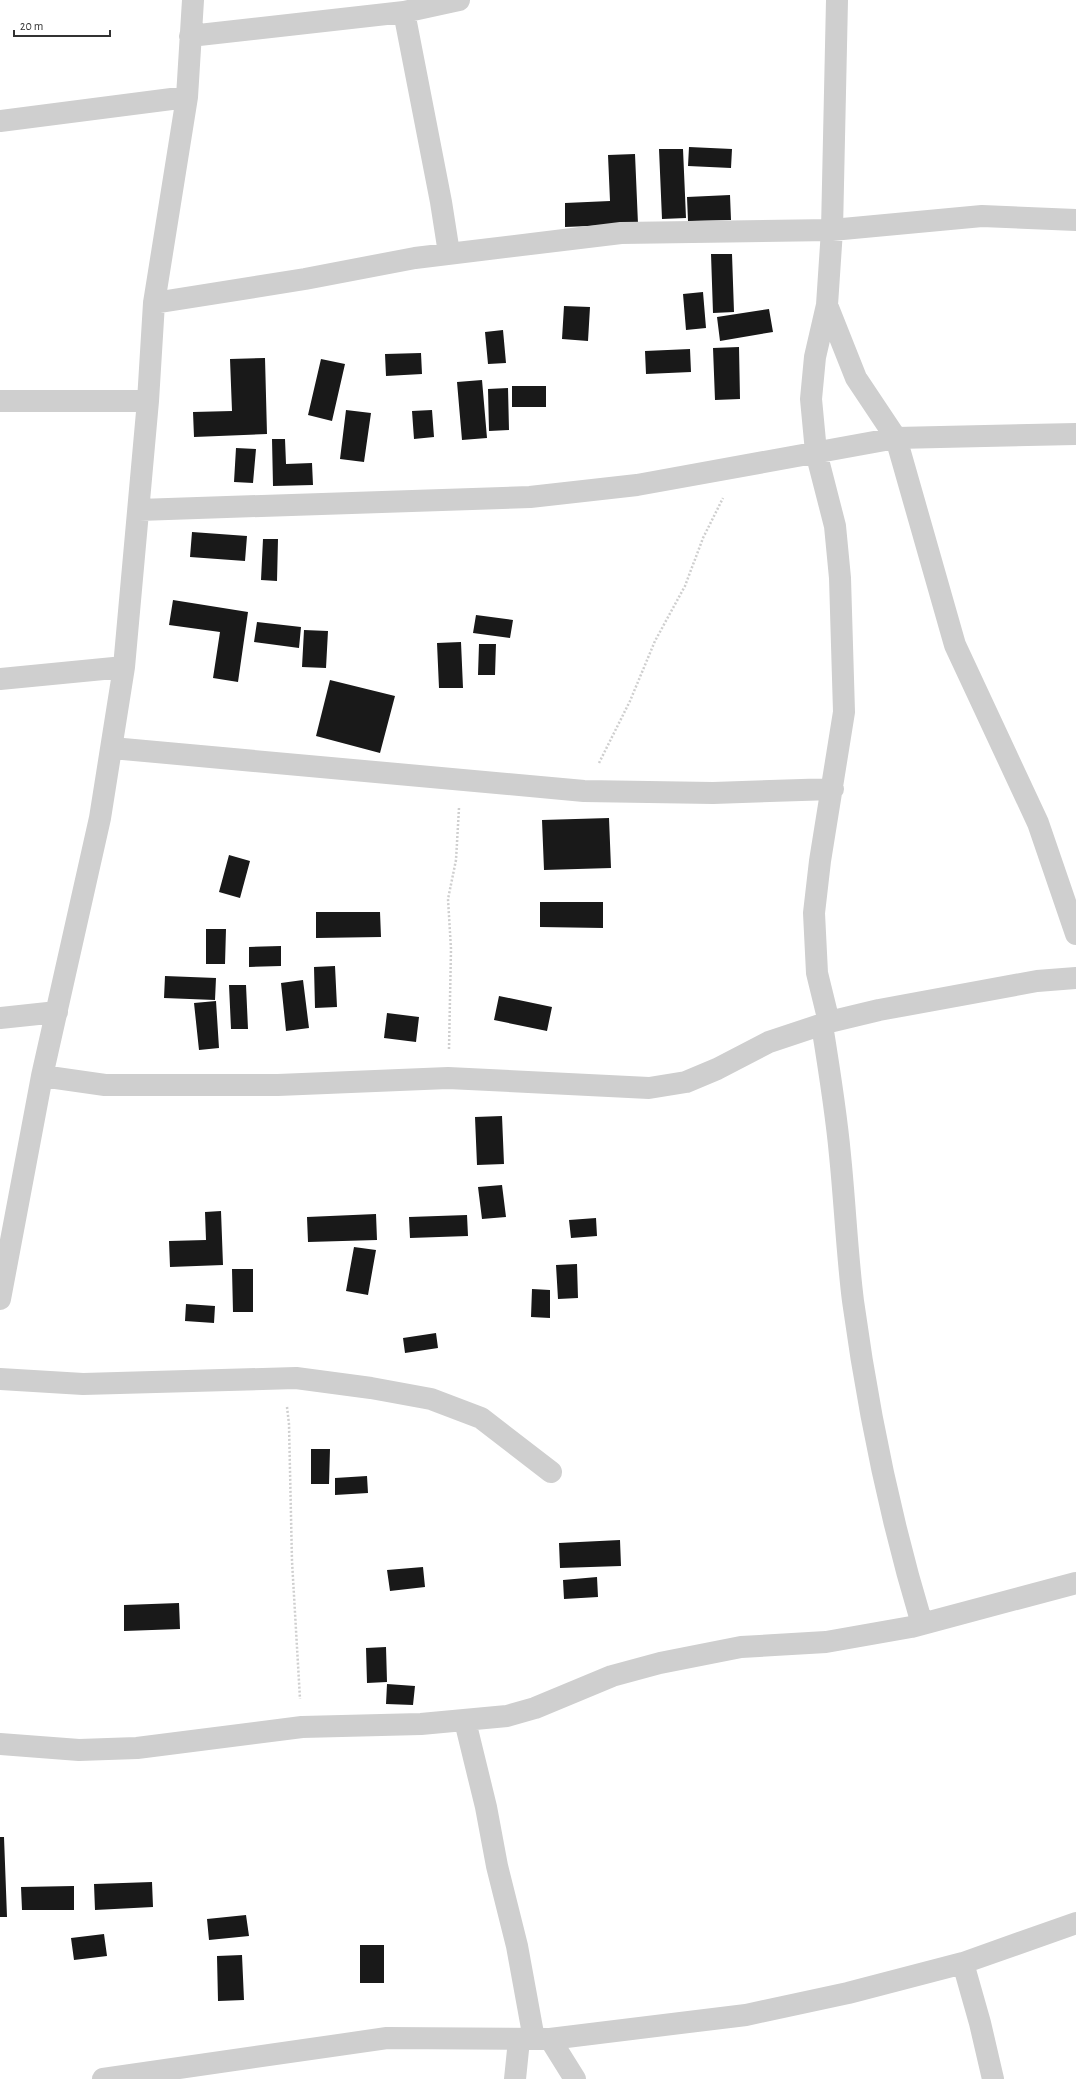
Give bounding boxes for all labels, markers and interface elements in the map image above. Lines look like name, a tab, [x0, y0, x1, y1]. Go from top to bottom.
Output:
scale bar	[14, 12, 110, 38]
text: 20 m	[20, 20, 43, 32]

